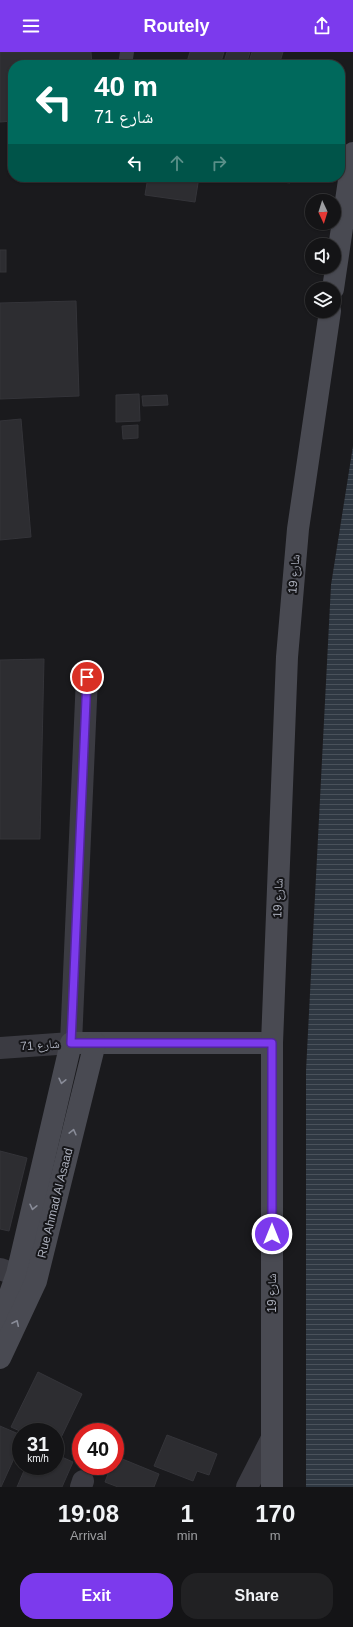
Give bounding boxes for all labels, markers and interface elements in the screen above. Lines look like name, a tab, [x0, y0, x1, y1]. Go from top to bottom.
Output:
icon: menu	[20, 15, 42, 37]
icon: share	[311, 15, 333, 37]
text: Routely	[143, 16, 210, 36]
text: 40 m	[94, 71, 158, 102]
icon: left	[28, 76, 80, 128]
text: شارع 71	[94, 107, 153, 127]
icon: left	[124, 152, 146, 174]
icon: ahead	[166, 152, 188, 174]
icon: right	[208, 152, 230, 174]
north arrow	[305, 194, 341, 230]
map controls	[305, 194, 341, 318]
button: sound	[305, 238, 341, 274]
button: layers	[305, 282, 341, 318]
street label: شارع 19	[285, 554, 304, 594]
pin	[70, 660, 104, 694]
icon: arrive	[76, 666, 98, 688]
street label: شارع 19	[270, 878, 287, 918]
street label: شارع 71	[20, 1037, 60, 1054]
one-way arrow	[58, 1077, 67, 1084]
one-way arrow	[68, 1128, 77, 1135]
street label: Rue Ahmad Al Asaad	[35, 1147, 75, 1259]
one-way arrow	[29, 1204, 37, 1211]
position arrow	[251, 1213, 293, 1255]
street label: شارع 19	[265, 1273, 280, 1313]
one-way arrow	[12, 1319, 20, 1326]
speed limit sign: 40	[72, 1423, 124, 1475]
text: 31	[27, 1433, 49, 1455]
text: km/h	[27, 1453, 49, 1464]
text: 19:08	[58, 1500, 119, 1527]
text: 1	[180, 1500, 194, 1527]
text: 170	[255, 1500, 295, 1527]
text: Arrival	[70, 1528, 107, 1543]
text: min	[177, 1528, 198, 1543]
text: m	[270, 1528, 281, 1543]
button: Exit	[20, 1573, 173, 1619]
button: Share	[181, 1573, 333, 1619]

